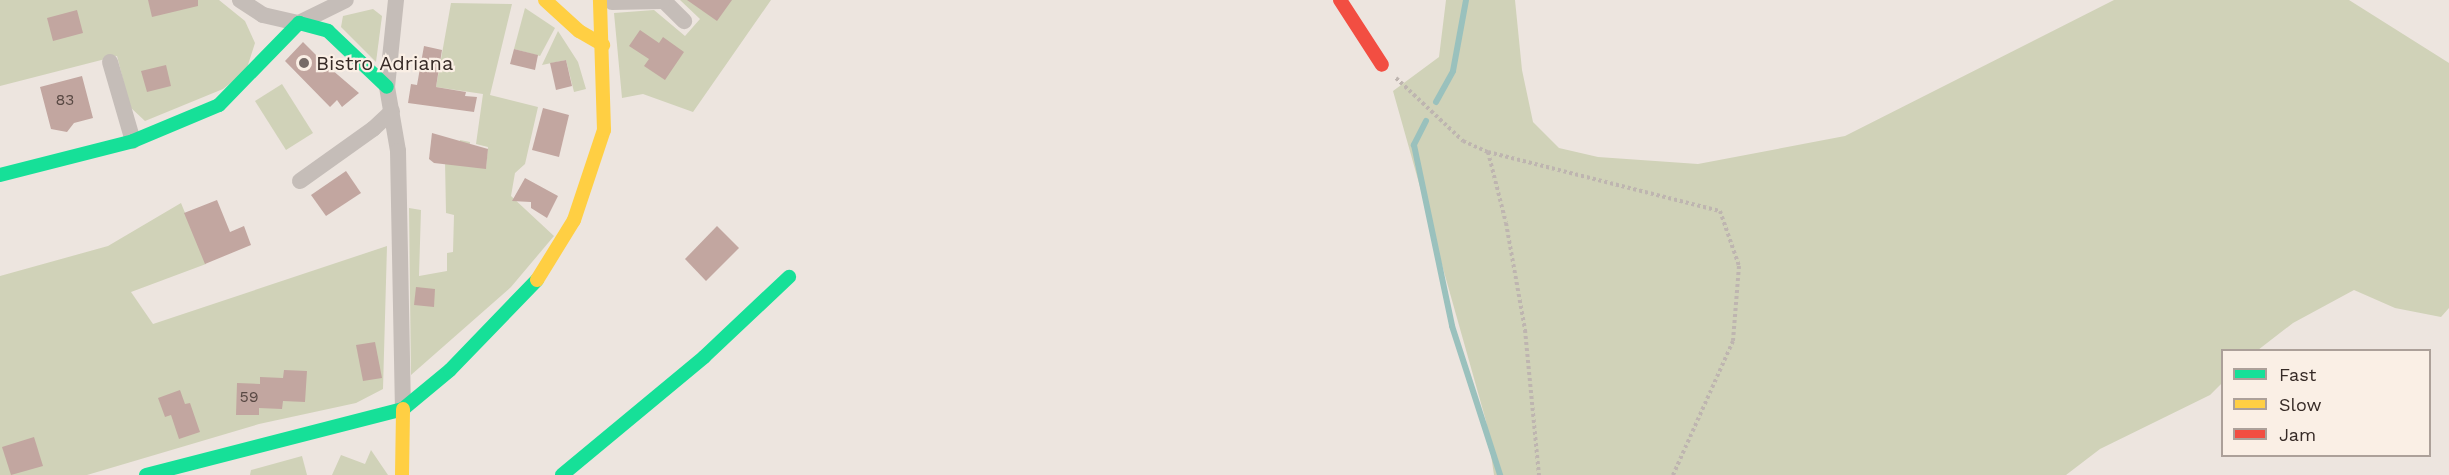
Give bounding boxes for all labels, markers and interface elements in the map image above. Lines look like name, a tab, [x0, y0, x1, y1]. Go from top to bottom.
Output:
place label: Bistro Adriana	[316, 51, 454, 75]
marker: Bistro Adriana	[297, 56, 311, 70]
house number: 83	[56, 90, 74, 110]
legend	[2221, 349, 2431, 457]
text: Fast	[2279, 364, 2316, 385]
house number: 59	[239, 387, 259, 407]
text: Slow	[2279, 394, 2322, 415]
text: Jam	[2279, 424, 2316, 445]

